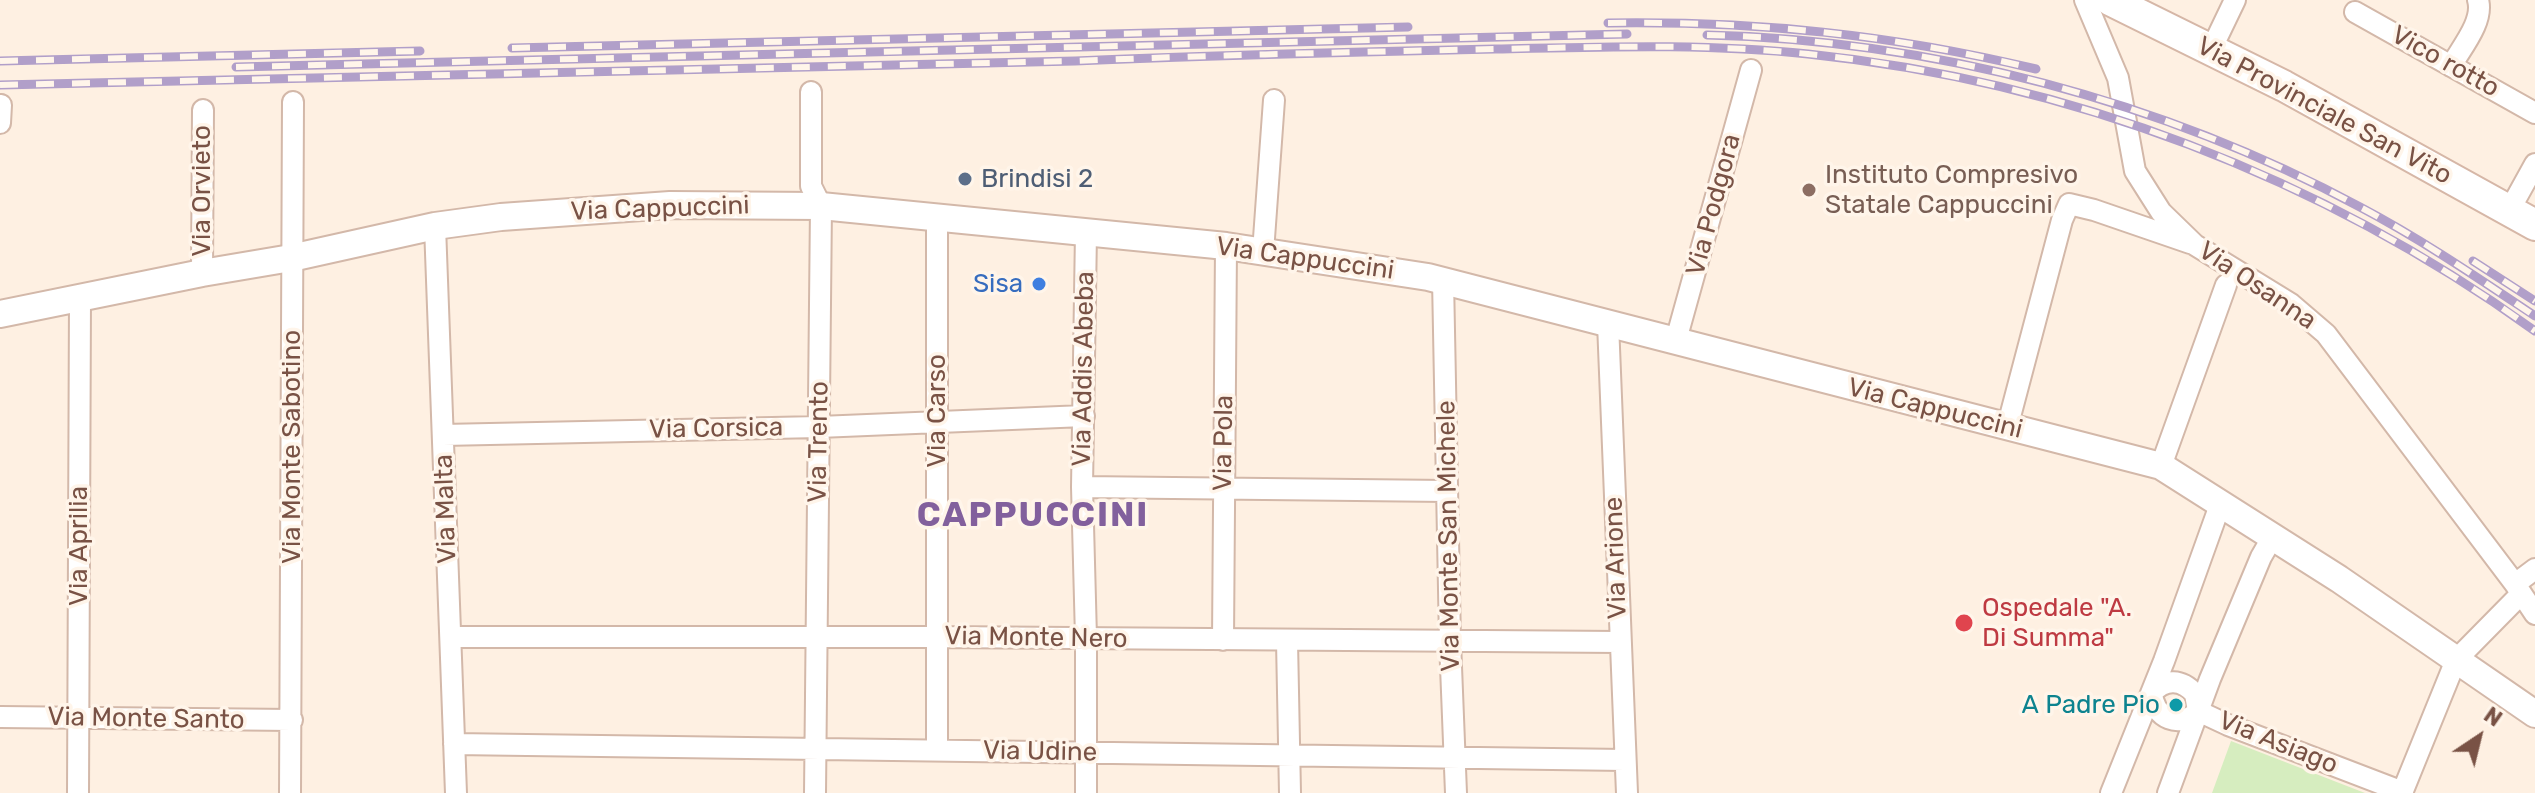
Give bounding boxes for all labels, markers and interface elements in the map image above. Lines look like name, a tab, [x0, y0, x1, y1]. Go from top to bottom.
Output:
street label: Vico rotto	[2386, 20, 2504, 104]
street label: Via Provinciale San Vito	[2191, 30, 2457, 192]
street label: Via Orvieto	[186, 125, 218, 257]
street label: Via Podgora	[1680, 131, 1748, 279]
place label: Instituto Compresivo Statale Cappuccini	[1825, 159, 2078, 220]
place label: Brindisi 2	[981, 163, 1093, 195]
marker: Brindisi 2	[956, 170, 974, 188]
marker: Instituto Compresivo Statale Cappuccini	[1800, 181, 1818, 199]
street label: Via Cappuccini	[570, 190, 750, 228]
street label: Via Cappuccini	[1214, 231, 1396, 287]
street label: Via Osanna	[2192, 235, 2322, 337]
place label: Sisa	[973, 268, 1023, 300]
street label: Via Addis Abeba	[1067, 271, 1101, 467]
marker: Sisa	[1030, 275, 1048, 293]
street label: Via Monte Sabotino	[276, 330, 308, 564]
street label: Via Carso	[921, 354, 953, 468]
street label: Via Cappuccini	[1844, 372, 2026, 446]
street label: Via Trento	[802, 381, 836, 503]
street label: Via Pola	[1208, 395, 1240, 491]
street label: Via Monte San Michele	[1431, 400, 1467, 672]
street label: Via Corsica	[649, 412, 783, 446]
street label: Via Malta	[428, 454, 464, 564]
street label: Via Aprilia	[63, 486, 95, 606]
district label: CAPPUCCINI	[917, 496, 1149, 536]
street label: Via Arione	[1598, 496, 1634, 620]
place label: Ospedale "A. Di Summa"	[1982, 592, 2132, 654]
marker: Ospedale "A. Di Summa"	[1953, 612, 1975, 634]
street label: Via Monte Nero	[944, 621, 1128, 655]
place label: A Padre Pio	[2021, 689, 2160, 721]
marker: A Padre Pio	[2167, 696, 2185, 714]
north arrow	[2439, 697, 2519, 777]
text: N	[2479, 701, 2507, 733]
street label: Via Monte Santo	[47, 702, 245, 736]
street label: Via Asiago	[2214, 705, 2342, 781]
street label: Via Udine	[983, 735, 1097, 769]

